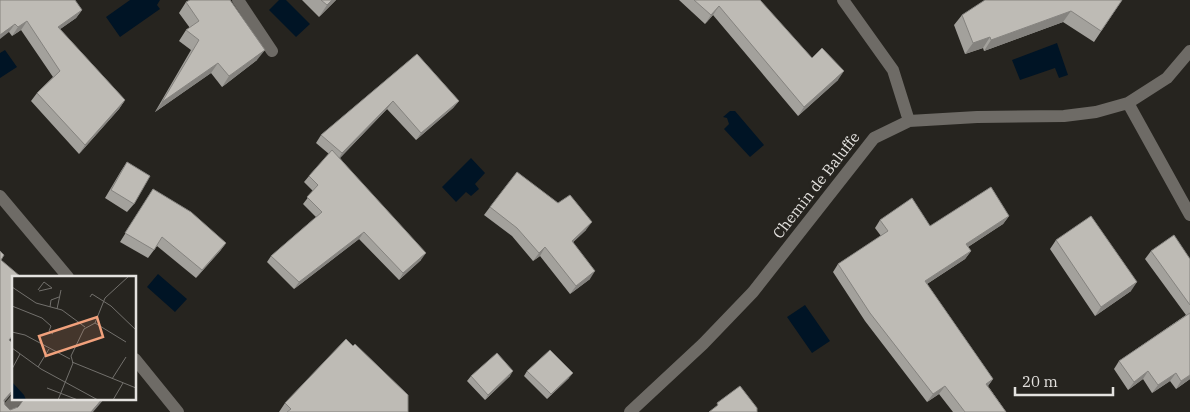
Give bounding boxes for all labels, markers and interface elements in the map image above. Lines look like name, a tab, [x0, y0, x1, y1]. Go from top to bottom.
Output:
street label: Chemin de Baluffe	[768, 128, 864, 242]
inset map	[12, 276, 136, 400]
scale bar	[1015, 364, 1112, 396]
text: 20 m	[1022, 372, 1058, 391]

